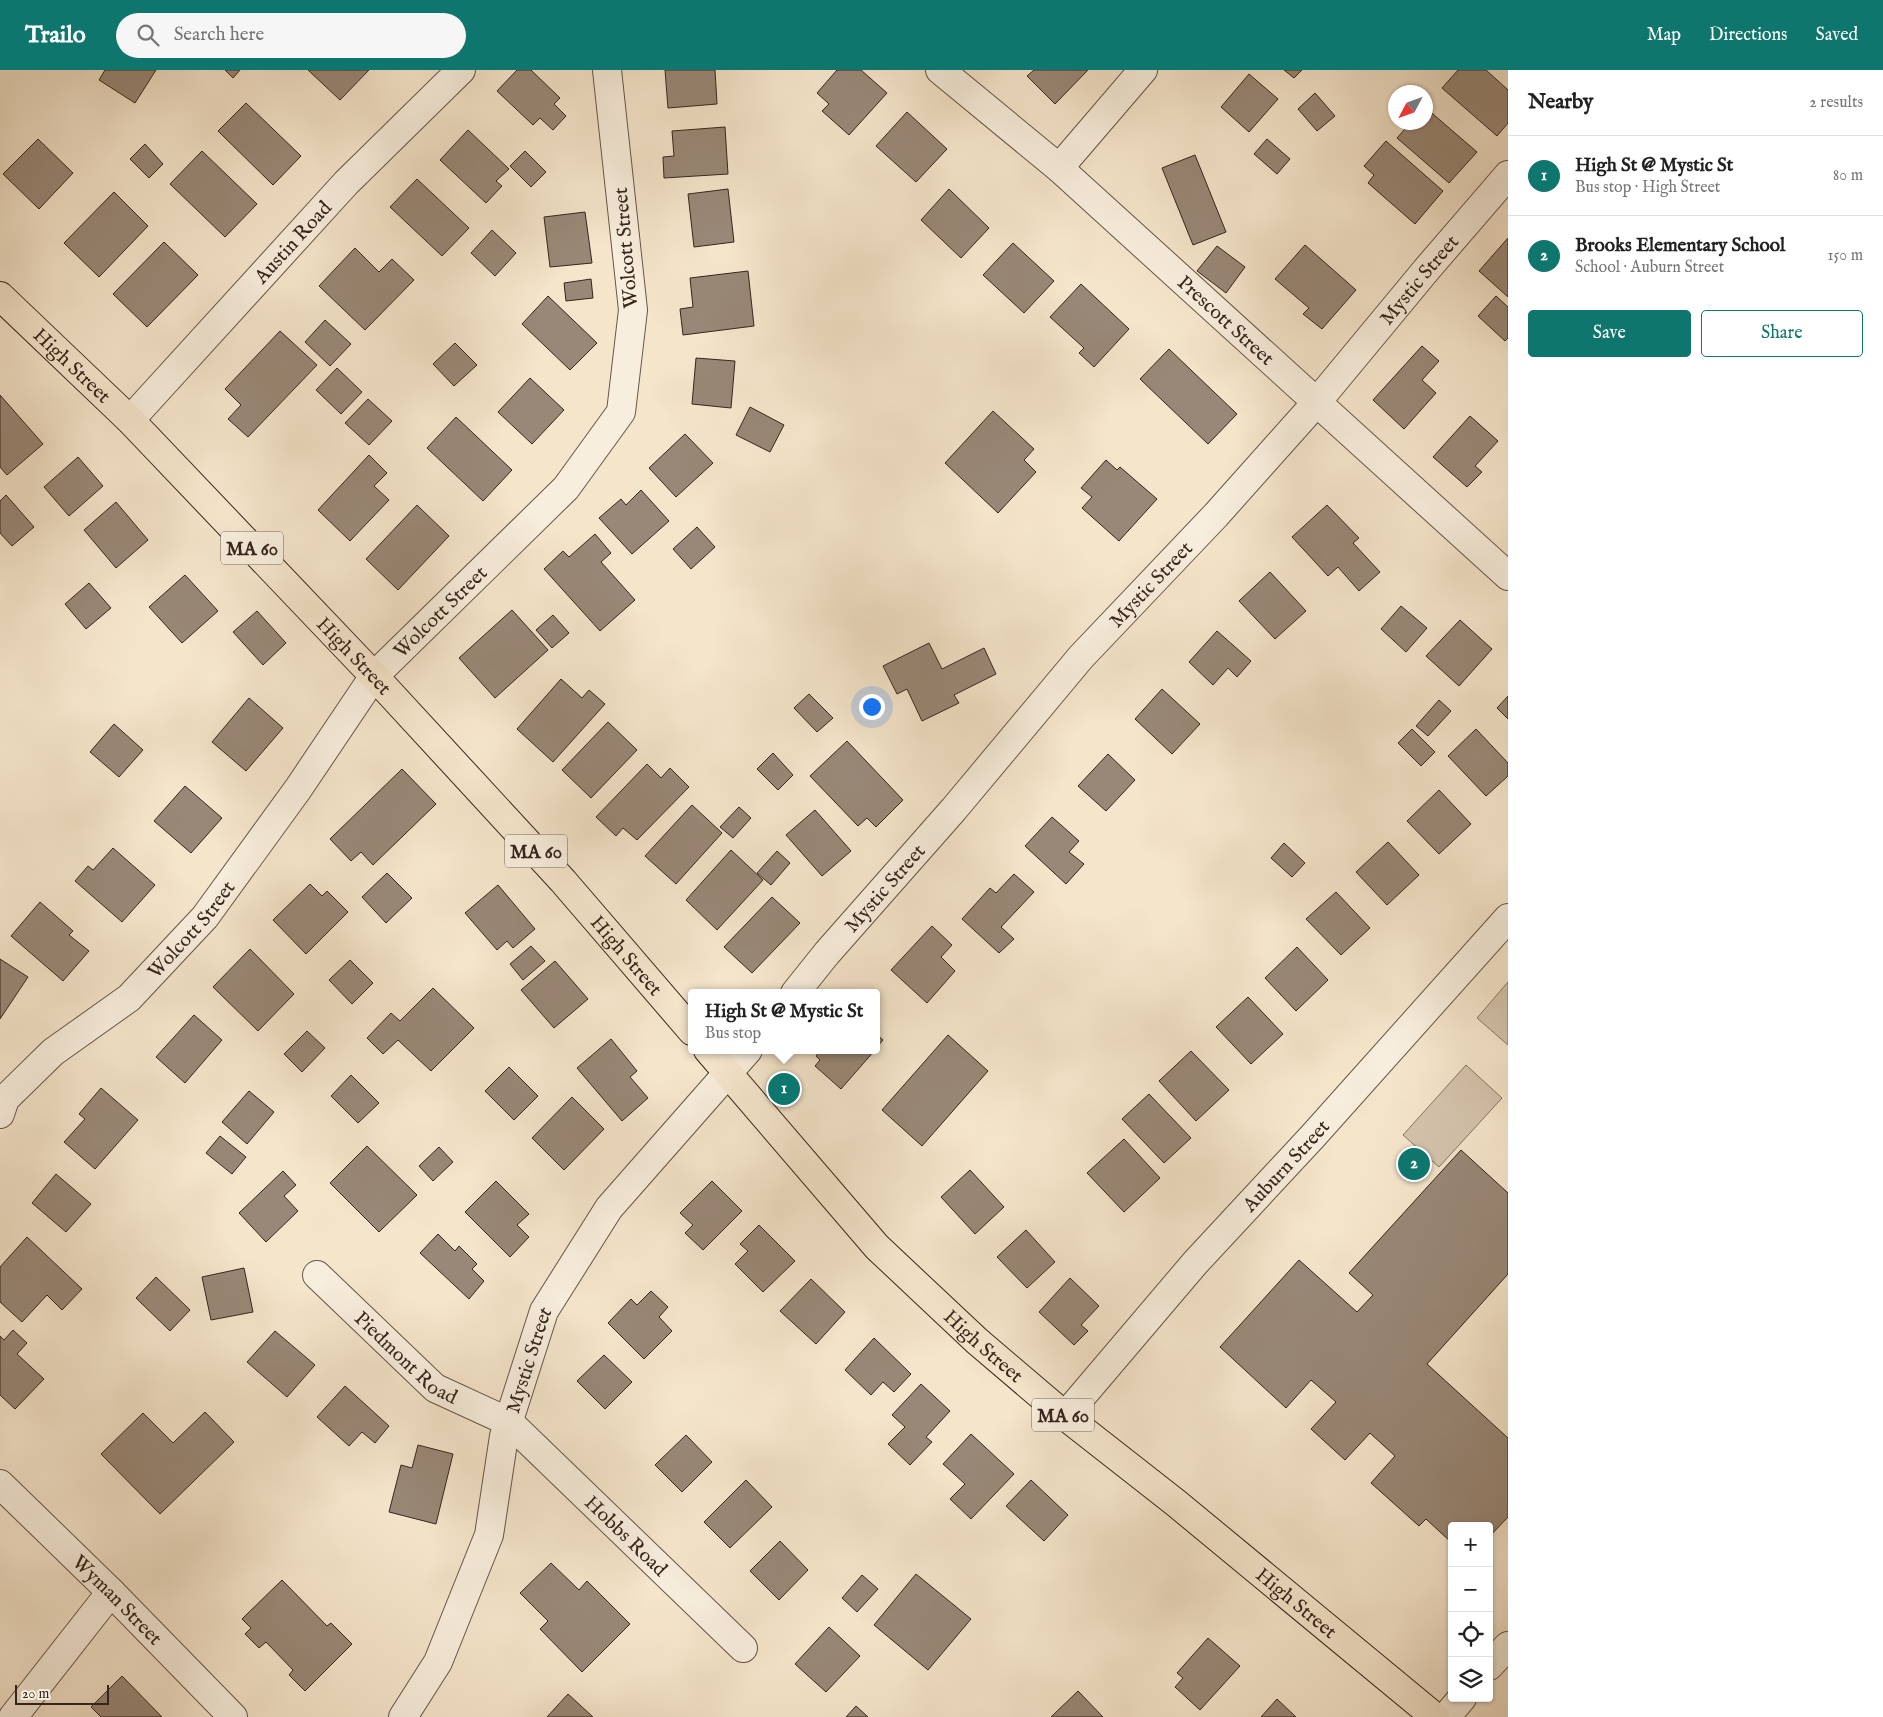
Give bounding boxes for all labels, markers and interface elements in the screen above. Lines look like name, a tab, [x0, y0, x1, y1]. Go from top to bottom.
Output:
search box	[116, 13, 466, 58]
text: Trailo	[25, 20, 86, 51]
icon: search	[134, 21, 162, 49]
text: Search here	[174, 23, 264, 47]
text: Map	[1647, 24, 1681, 47]
text: Directions	[1709, 24, 1787, 47]
text: Saved	[1815, 24, 1858, 47]
north arrow	[1388, 85, 1433, 130]
text: Nearby	[1528, 89, 1593, 116]
text: 2 results	[1809, 93, 1863, 113]
text: High St @ Mystic St	[1575, 154, 1733, 178]
text: 1	[1541, 166, 1547, 186]
text: 80 m	[1833, 166, 1863, 186]
text: Bus stop · High Street	[1575, 178, 1720, 198]
street label: Wolcott Street	[609, 186, 644, 309]
street label: Austin Road	[249, 196, 338, 290]
street label: Mystic Street	[1375, 230, 1465, 331]
text: Brooks Elementary School	[1575, 234, 1785, 258]
text: 2	[1540, 246, 1548, 266]
text: 150 m	[1828, 246, 1863, 266]
text: School · Auburn Street	[1575, 258, 1724, 278]
street label: Prescott Street	[1171, 271, 1279, 371]
button: Save	[1528, 310, 1691, 357]
button: Share	[1701, 310, 1863, 357]
street label: High Street	[27, 323, 116, 409]
road number: MA 60	[221, 532, 283, 564]
street label: Mystic Street	[1104, 536, 1199, 634]
street label: Wolcott Street	[389, 561, 493, 664]
street label: High Street	[310, 612, 396, 701]
your location	[859, 694, 885, 720]
road number: MA 60	[505, 834, 567, 868]
street label: Mystic Street	[840, 839, 931, 938]
street label: Wolcott Street	[143, 876, 241, 984]
street label: High Street	[584, 911, 667, 1002]
popup	[688, 989, 880, 1054]
text: High St @ Mystic St	[705, 1000, 863, 1024]
text: Bus stop	[705, 1024, 761, 1044]
pin: 1	[768, 1070, 800, 1108]
street label: Auburn Street	[1237, 1115, 1336, 1219]
pin: 2	[1398, 1145, 1430, 1183]
street label: Mystic Street	[501, 1302, 558, 1417]
street label: High Street	[938, 1305, 1028, 1389]
street label: Piedmont Road	[349, 1307, 461, 1411]
road number: MA 60	[1032, 1398, 1094, 1432]
street label: Hobbs Road	[579, 1491, 672, 1582]
map controls	[1448, 1522, 1493, 1702]
button: +	[1448, 1522, 1493, 1567]
street label: Wyman Street	[66, 1550, 167, 1651]
street label: High Street	[1250, 1563, 1342, 1645]
button: −	[1448, 1567, 1493, 1612]
button: locate	[1448, 1612, 1493, 1657]
button: layers	[1448, 1657, 1493, 1702]
scale bar	[15, 1682, 109, 1705]
text: 20 m	[22, 1685, 49, 1703]

